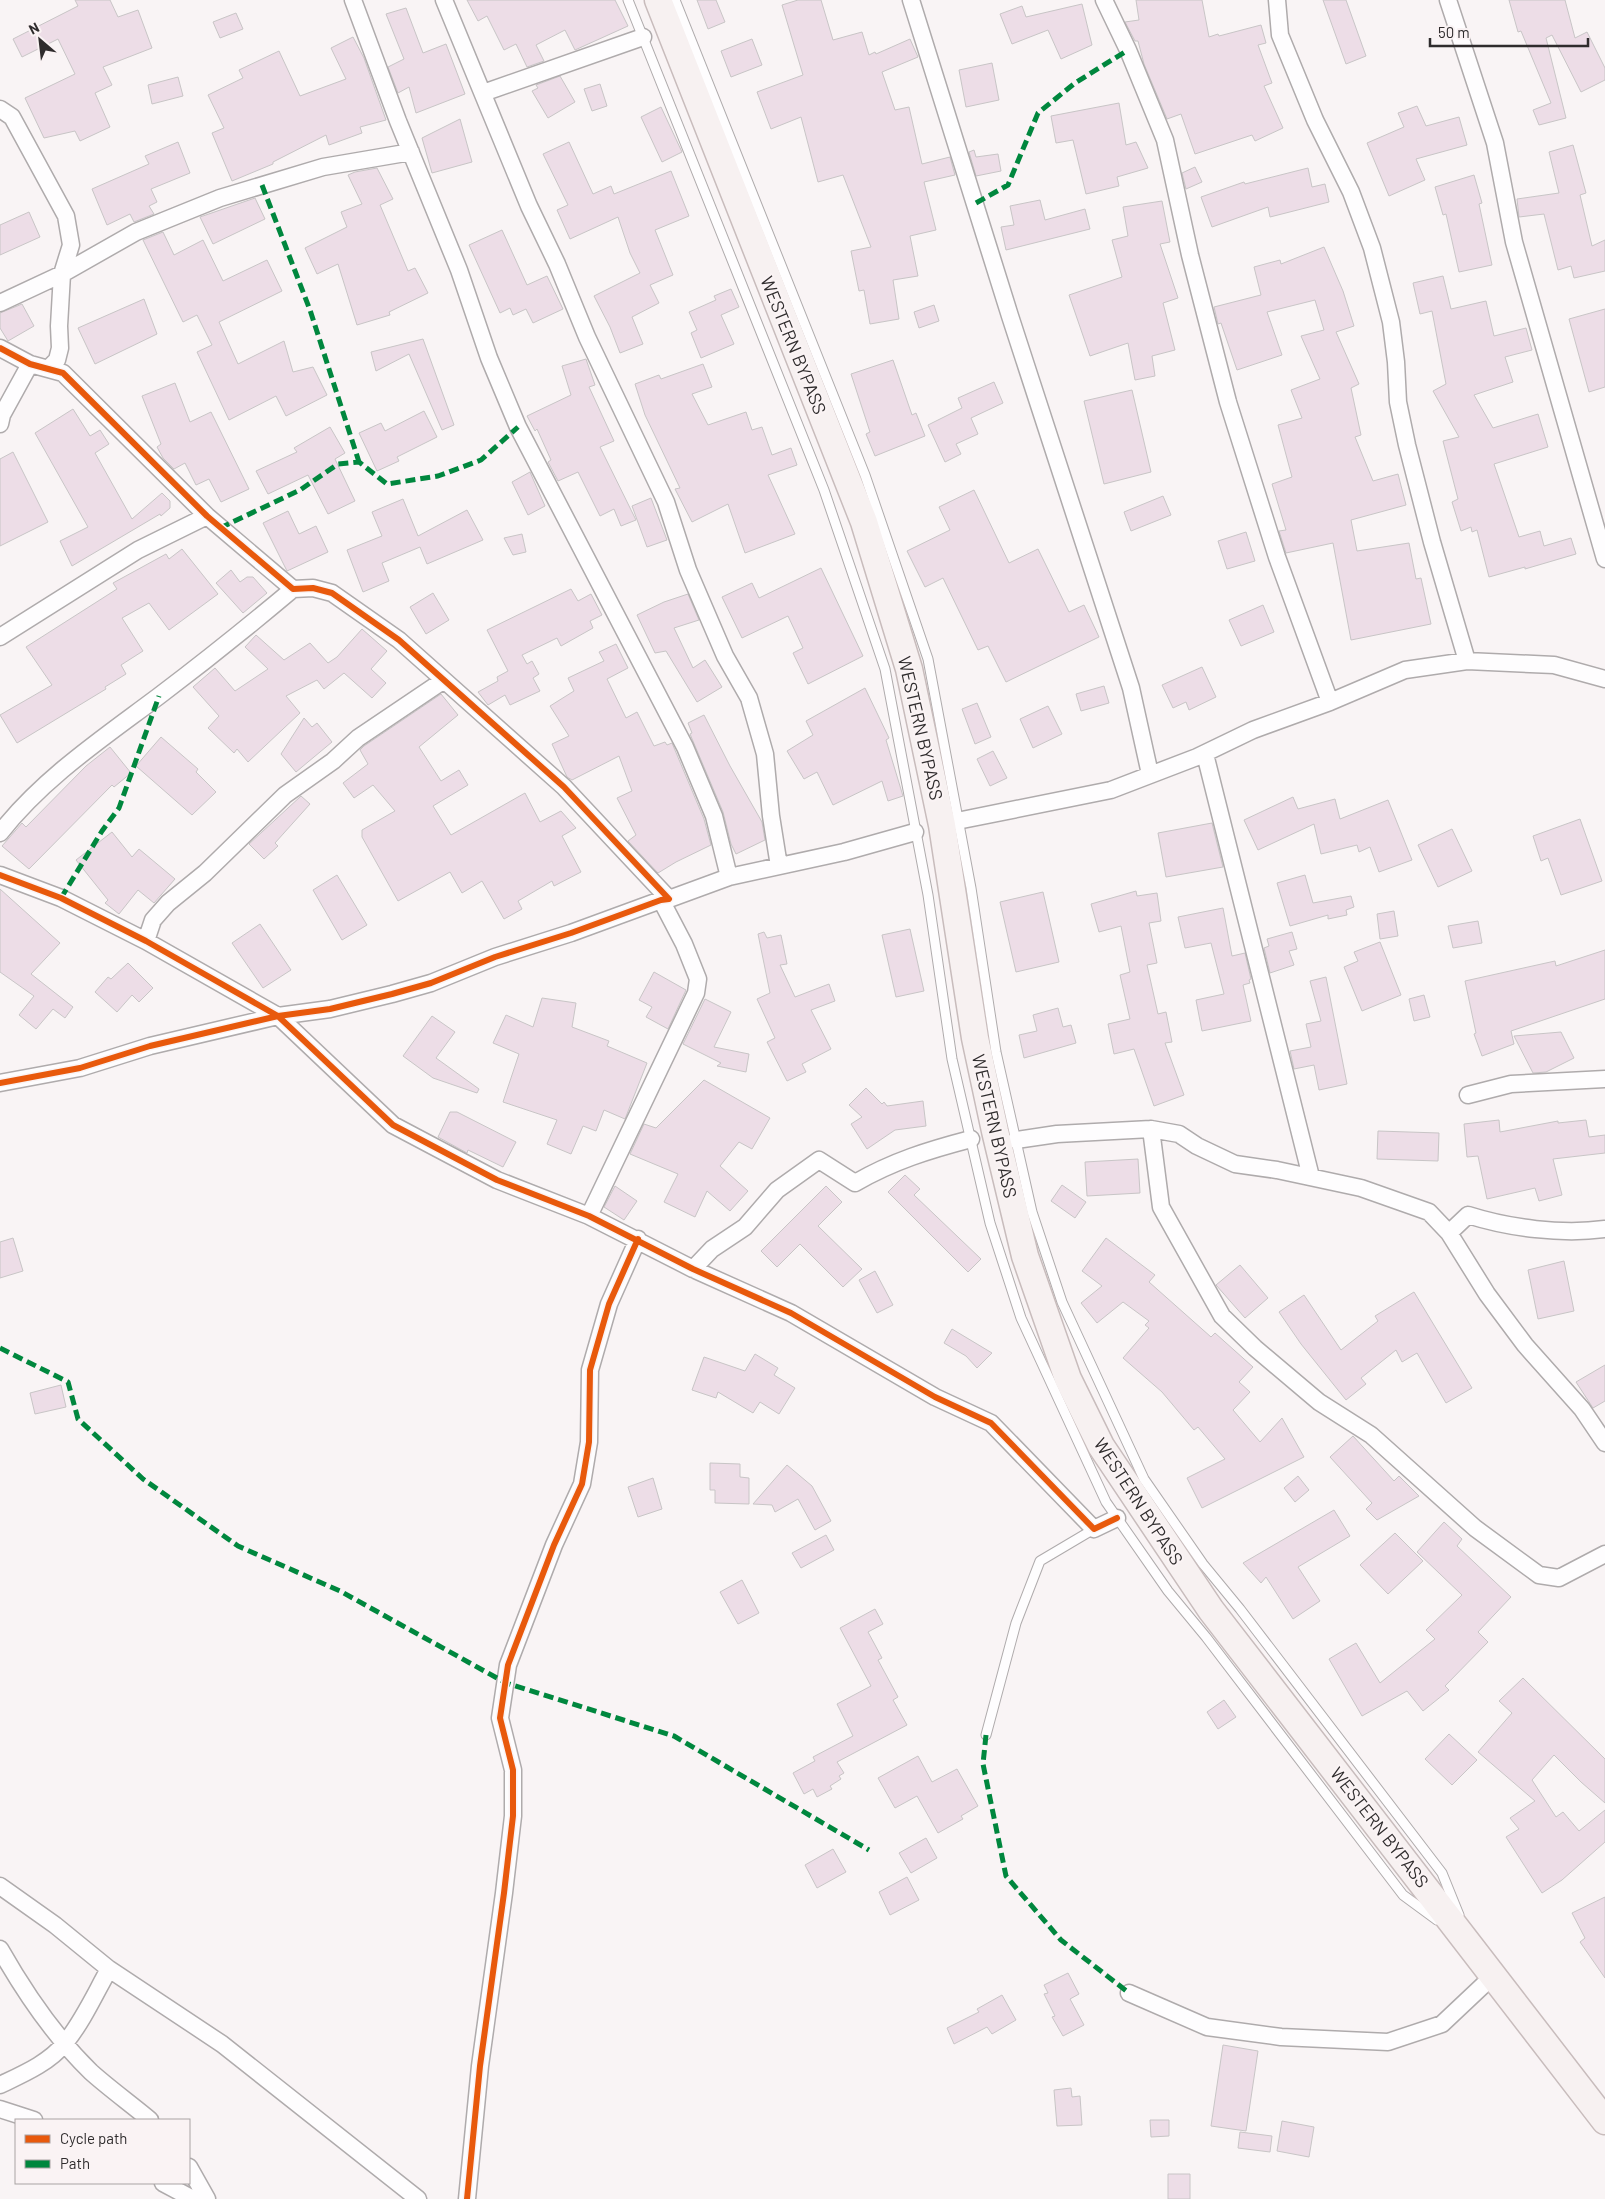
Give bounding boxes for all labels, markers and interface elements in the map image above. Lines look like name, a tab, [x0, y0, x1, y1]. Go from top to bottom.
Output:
north arrow	[15, 15, 65, 65]
scale bar	[1430, 15, 1588, 47]
text: N	[26, 18, 42, 38]
text: 50 m	[1438, 23, 1470, 41]
street label: WESTERN BYPASS	[756, 273, 832, 417]
street label: WESTERN BYPASS	[894, 654, 948, 802]
street label: WESTERN BYPASS	[968, 1052, 1022, 1200]
street label: WESTERN BYPASS	[1090, 1433, 1188, 1569]
street label: WESTERN BYPASS	[1326, 1762, 1434, 1892]
legend	[15, 2119, 190, 2184]
text: Cycle path	[60, 2129, 127, 2147]
text: Path	[60, 2154, 90, 2172]

